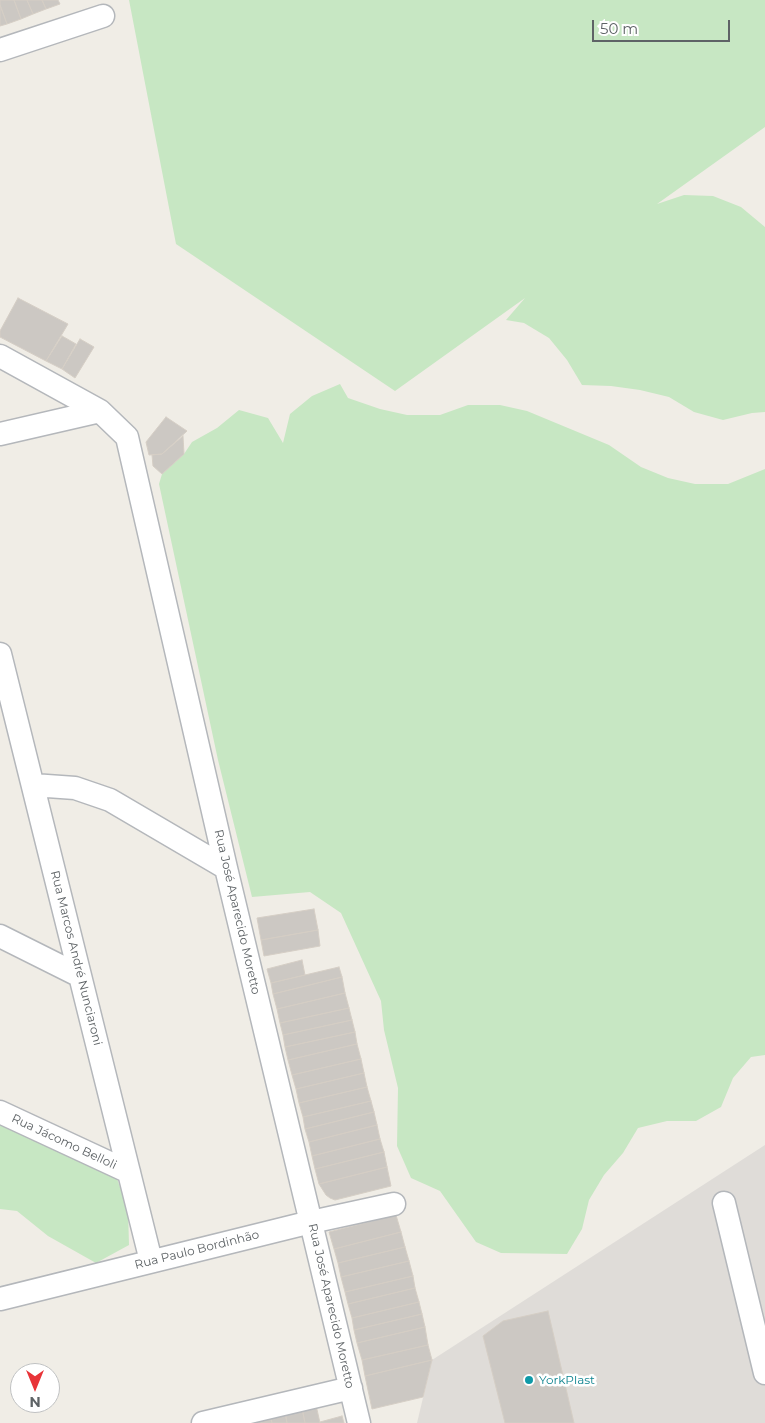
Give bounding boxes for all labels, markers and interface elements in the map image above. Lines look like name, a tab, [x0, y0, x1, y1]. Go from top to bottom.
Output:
scale bar	[595, 10, 732, 42]
text: 50 m	[600, 19, 638, 38]
street label: Rua José Aparecido Moretto	[211, 828, 263, 996]
street label: Rua Marcos André Nunciaroni	[47, 869, 105, 1047]
street label: Rua Jácomo Belloli	[9, 1111, 119, 1173]
street label: Rua José Aparecido Moretto	[305, 1222, 357, 1390]
street label: Rua Paulo Bordinhão	[133, 1228, 261, 1272]
north arrow	[10, 1363, 60, 1413]
place label: YorkPlast	[539, 1373, 595, 1387]
marker: YorkPlast	[523, 1374, 535, 1386]
text: N	[29, 1393, 41, 1411]

